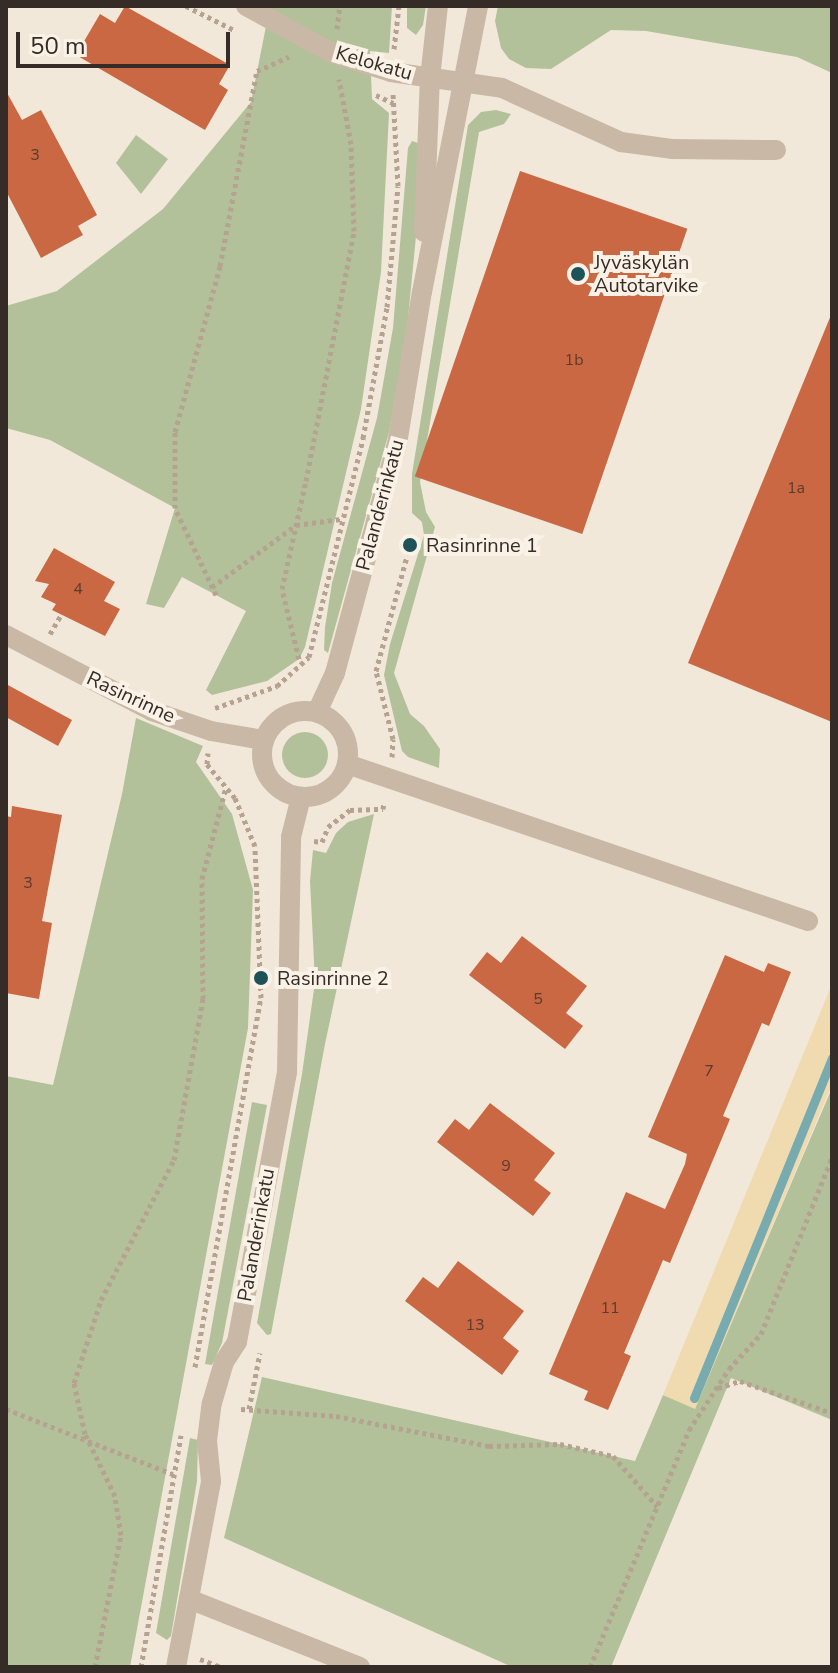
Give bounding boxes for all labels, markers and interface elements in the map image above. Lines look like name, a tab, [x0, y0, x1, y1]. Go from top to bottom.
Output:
scale bar	[20, 16, 234, 66]
text: 50 m	[30, 30, 86, 62]
street label: Kelokatu	[333, 41, 415, 85]
house number: 3	[30, 145, 40, 165]
place label: Jyväskylän Autotarvike	[594, 250, 698, 297]
marker: Jyväskylän Autotarvike	[569, 265, 587, 283]
house number: 1b	[565, 350, 583, 370]
street label: Palanderinkatu	[351, 437, 409, 573]
house number: 1a	[787, 478, 805, 498]
place label: Rasinrinne 1	[426, 533, 538, 557]
marker: Rasinrinne 1	[401, 536, 419, 554]
house number: 4	[73, 579, 83, 599]
street label: Rasinrinne	[83, 666, 179, 728]
house number: 3	[23, 873, 33, 893]
place label: Rasinrinne 2	[277, 966, 389, 990]
marker: Rasinrinne 2	[252, 969, 270, 987]
house number: 5	[533, 989, 543, 1009]
house number: 7	[704, 1061, 714, 1081]
house number: 9	[501, 1156, 511, 1176]
street label: Palanderinkatu	[232, 1167, 280, 1303]
house number: 11	[600, 1298, 620, 1318]
house number: 13	[465, 1315, 485, 1335]

